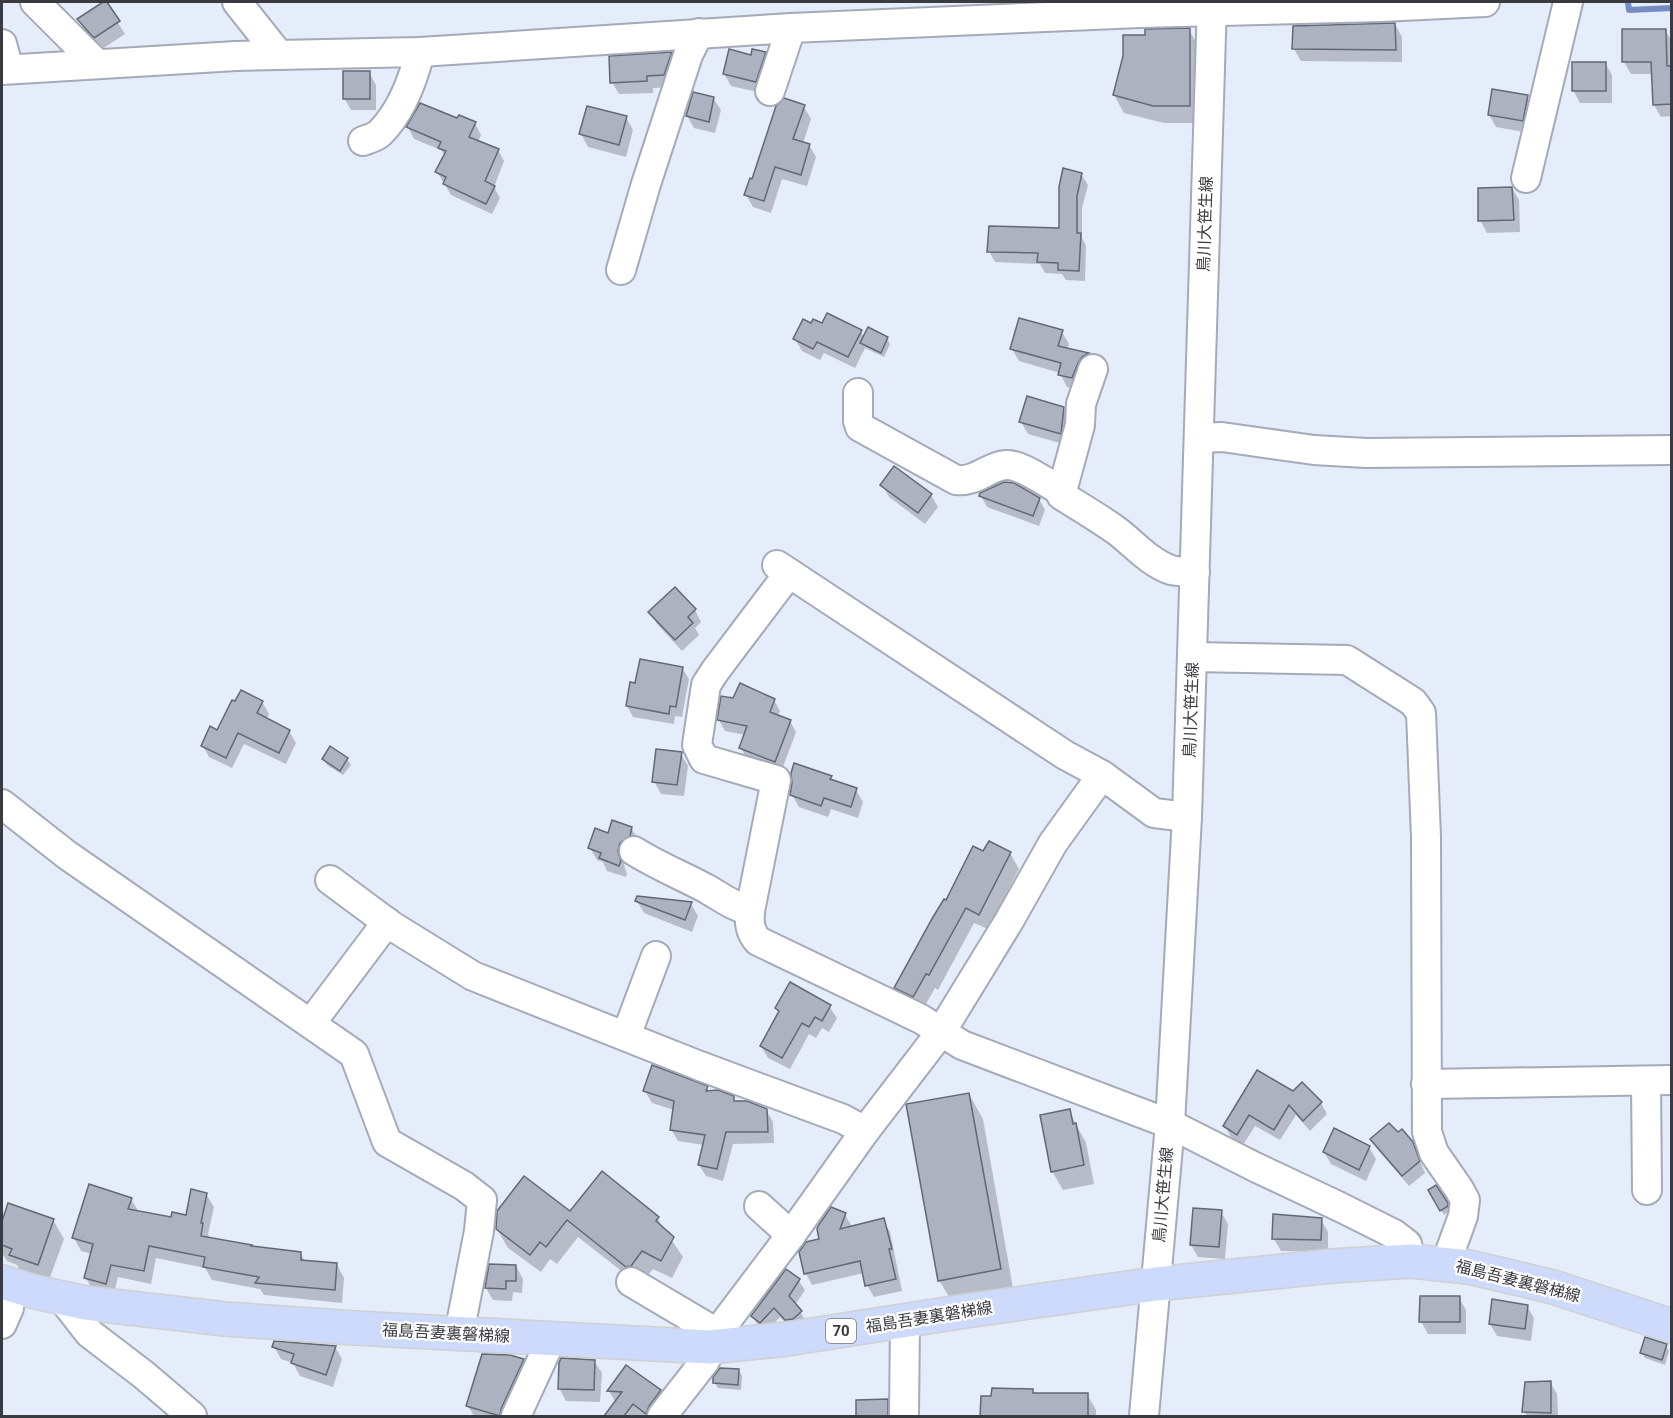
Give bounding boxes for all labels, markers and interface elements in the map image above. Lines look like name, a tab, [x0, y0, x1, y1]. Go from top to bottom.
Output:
street label: 鳥川大笹生線	[1194, 176, 1216, 272]
street label: 鳥川大笹生線	[1180, 662, 1202, 758]
street label: 鳥川大笹生線	[1149, 1146, 1177, 1244]
street label: 福島吾妻裏磐梯線	[1454, 1256, 1582, 1306]
street label: 福島吾妻裏磐梯線	[864, 1298, 994, 1336]
road number: 70	[826, 1319, 856, 1343]
street label: 福島吾妻裏磐梯線	[382, 1320, 510, 1346]

